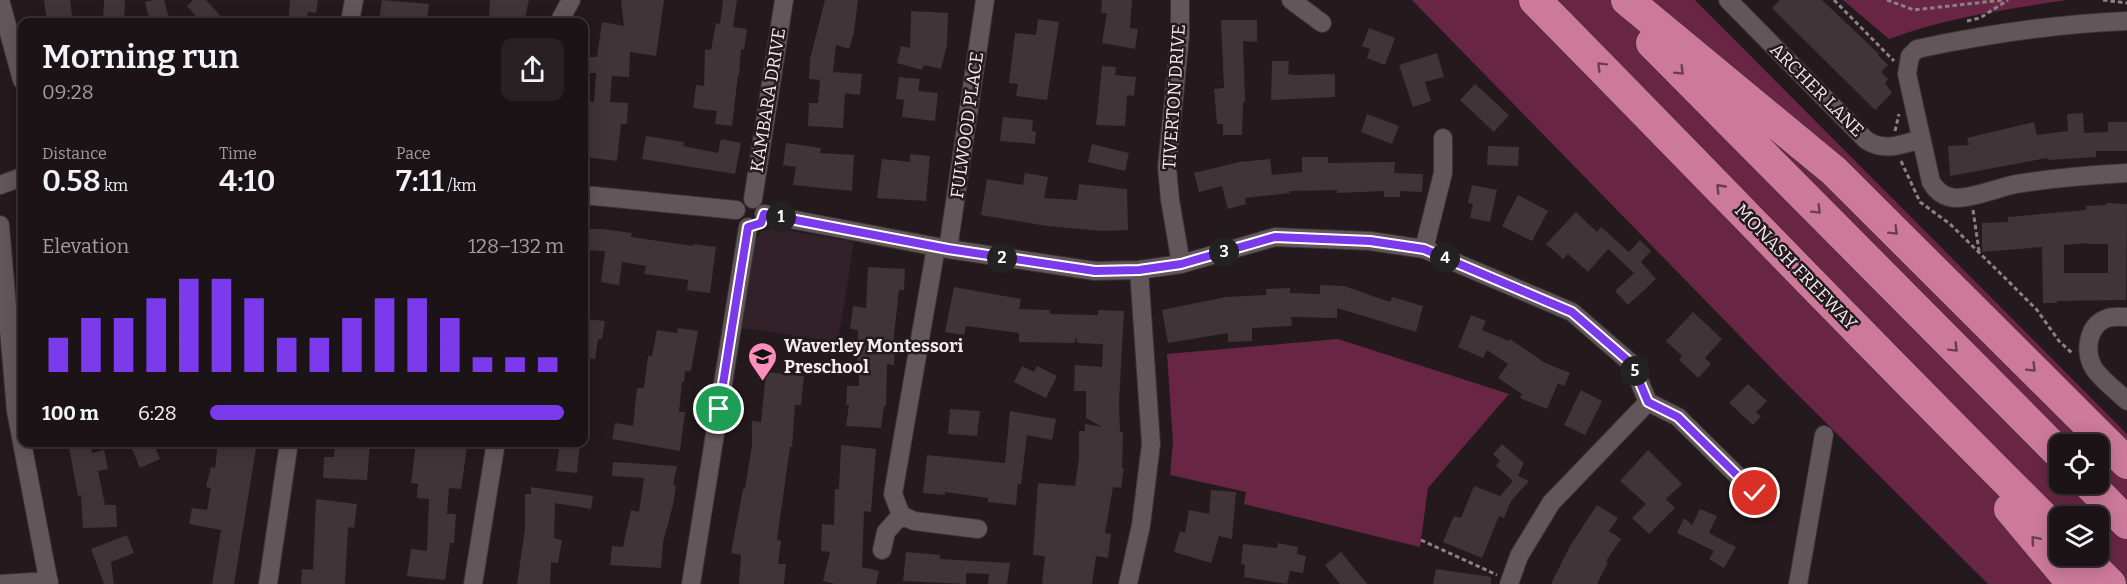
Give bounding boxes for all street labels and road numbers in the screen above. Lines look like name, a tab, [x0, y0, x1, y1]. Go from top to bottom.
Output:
street label: TIVERTON DRIVE	[1158, 24, 1190, 170]
street label: KAMBARA DRIVE	[746, 26, 790, 174]
street label: ARCHER LANE	[1765, 38, 1869, 142]
street label: FULWOOD PLACE	[946, 50, 988, 200]
street label: MONASH FREEWAY	[1730, 199, 1862, 335]

